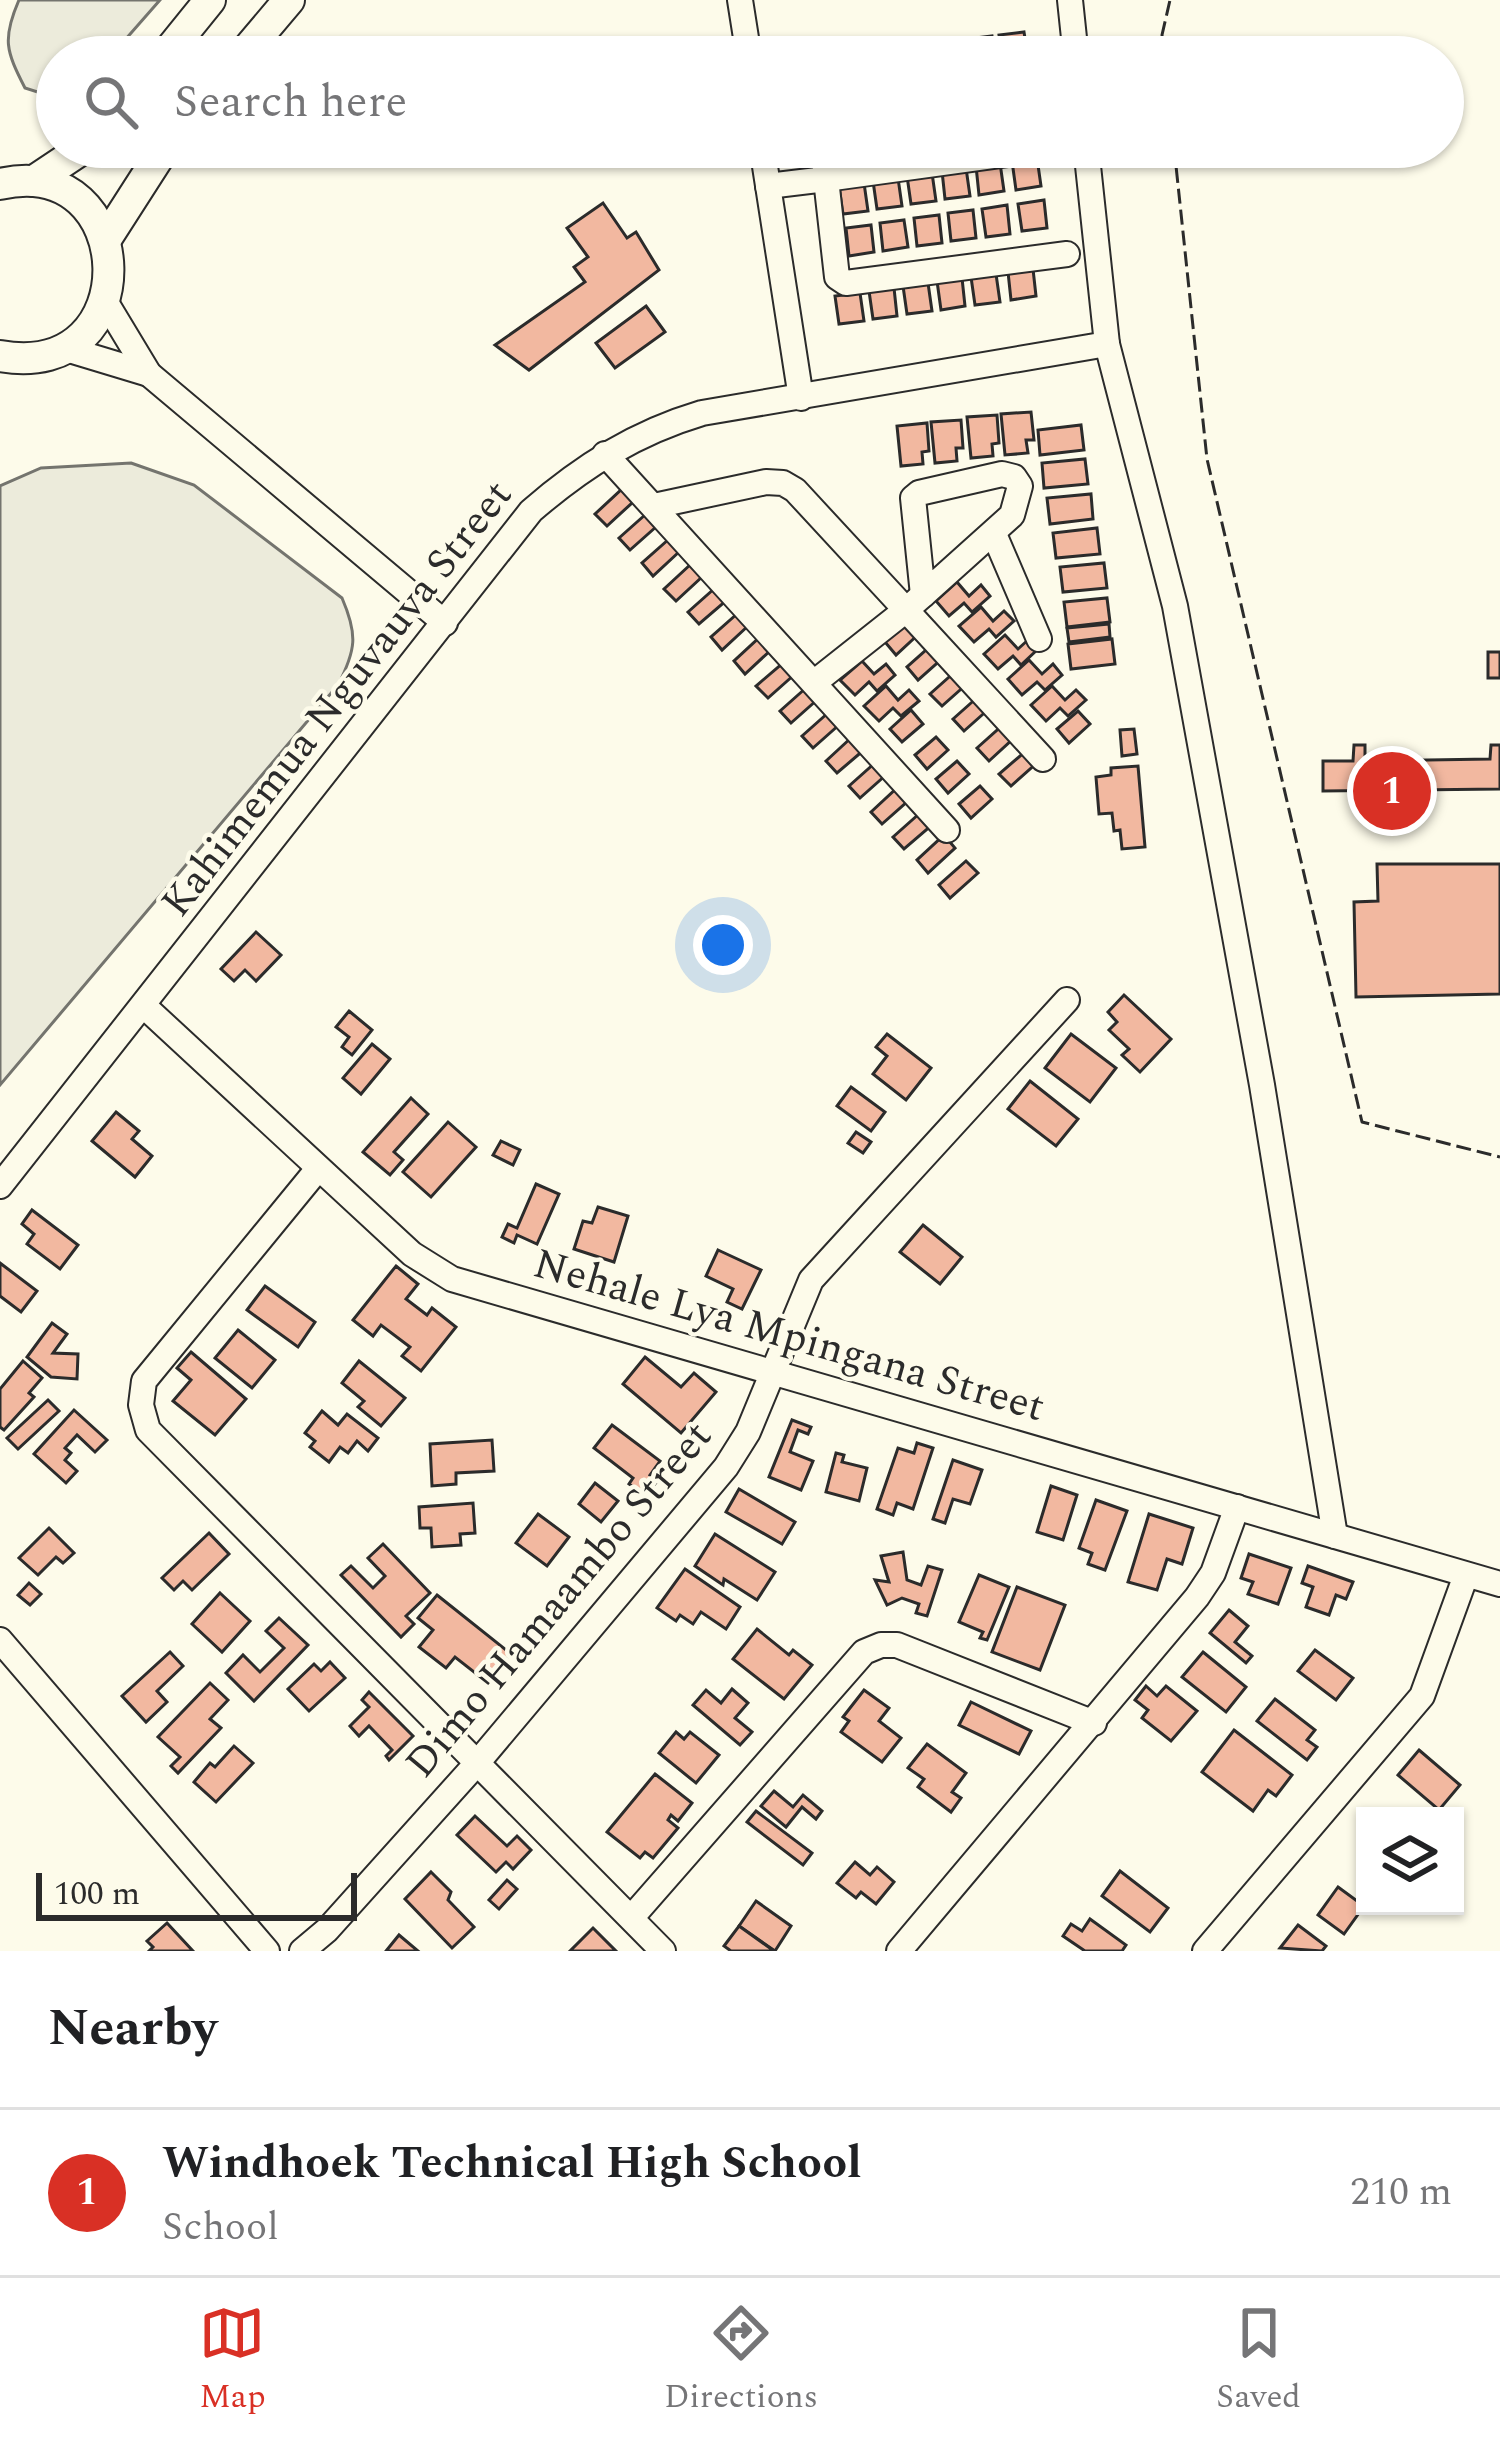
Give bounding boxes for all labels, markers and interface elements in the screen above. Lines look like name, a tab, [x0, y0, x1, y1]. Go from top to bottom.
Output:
search box	[36, 36, 1464, 168]
text: Search here	[174, 68, 407, 137]
icon: search	[78, 69, 144, 135]
street label: Kahimemua Nguvauva Street	[146, 467, 528, 931]
pin: 1	[1353, 746, 1431, 836]
your location	[693, 915, 753, 975]
street label: Nehale Lya Mpingana Street	[526, 1233, 1052, 1439]
street label: Dimo Hamaambo Street	[390, 1408, 728, 1792]
map controls	[1356, 1807, 1464, 1915]
button: layers	[1356, 1807, 1464, 1915]
scale bar	[36, 1867, 357, 1920]
text: 100 m	[54, 1869, 140, 1919]
text: Nearby	[48, 1990, 217, 2068]
text: Windhoek Technical High School	[162, 2129, 862, 2198]
text: 1	[76, 2163, 98, 2222]
text: 210 m	[1350, 2163, 1452, 2222]
text: School	[162, 2198, 279, 2257]
tab: Map	[199, 2300, 266, 2422]
tab: Directions	[664, 2300, 818, 2422]
tab: Saved	[1216, 2300, 1301, 2422]

